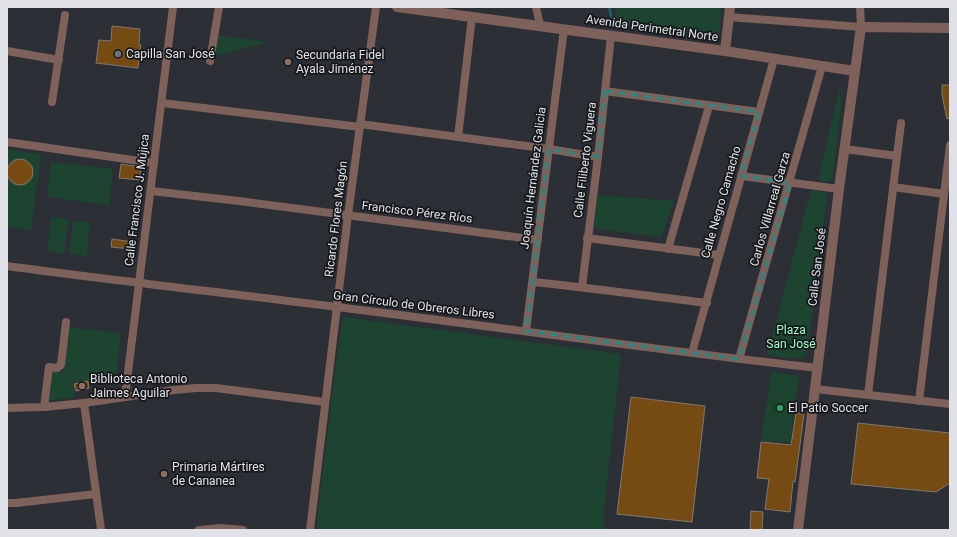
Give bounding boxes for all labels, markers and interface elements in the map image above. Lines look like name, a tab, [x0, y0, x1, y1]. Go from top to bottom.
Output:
street label: Avenida Perimetral Norte	[585, 12, 719, 44]
place label: Capilla San José	[126, 47, 215, 61]
place label: Secundaria Fidel Ayala Jiménez	[296, 48, 384, 76]
marker: Capilla San José	[113, 49, 123, 59]
marker: Secundaria Fidel Ayala Jiménez	[283, 57, 293, 67]
street label: Calle Filiberto Viguera	[571, 101, 599, 219]
street label: Joaquín Hernández Galicia	[517, 106, 549, 250]
street label: Calle Francisco J. Mújica	[122, 133, 152, 267]
street label: Calle Negro Camacho	[698, 144, 744, 260]
street label: Carlos Villarreal Garza	[747, 150, 793, 268]
street label: Ricardo Flores Magón	[322, 160, 350, 278]
street label: Francisco Pérez Ríos	[361, 198, 473, 226]
street label: Calle San José	[805, 227, 829, 307]
street label: Gran Círculo de Obreros Libres	[332, 288, 496, 322]
park label: Plaza San José	[766, 323, 816, 351]
place label: Biblioteca Antonio Jaimes Aguilar	[90, 372, 188, 400]
marker: Biblioteca Antonio Jaimes Aguilar	[77, 381, 87, 391]
place label: El Patio Soccer	[788, 401, 868, 415]
marker: El Patio Soccer	[775, 403, 785, 413]
place label: Primaria Mártires de Cananea	[172, 460, 265, 488]
marker: Primaria Mártires de Cananea	[159, 469, 169, 479]

